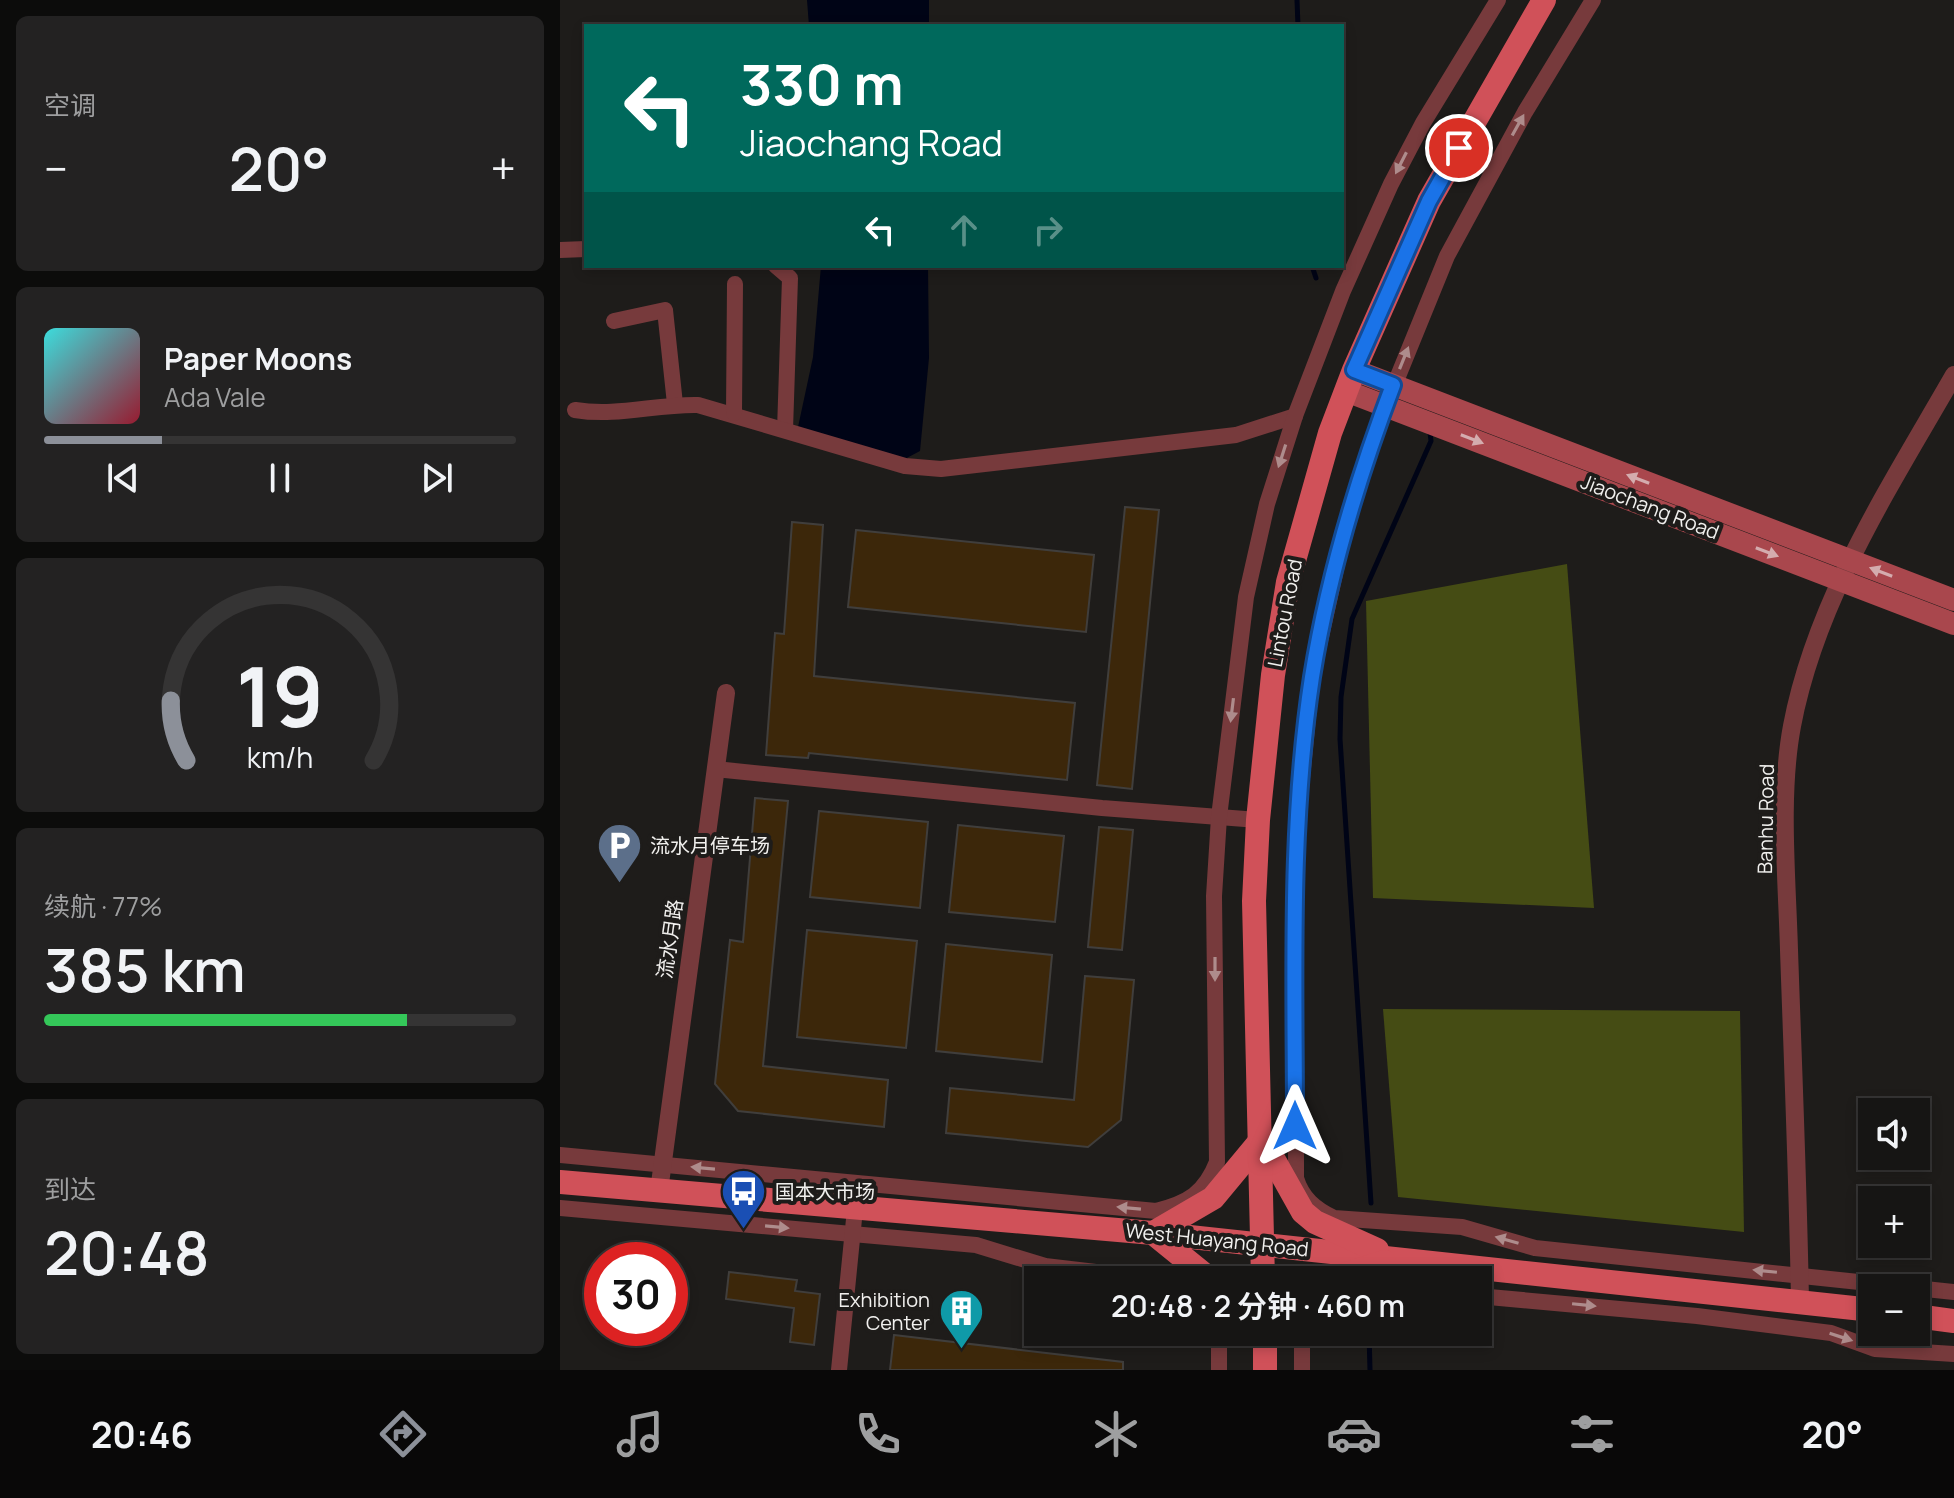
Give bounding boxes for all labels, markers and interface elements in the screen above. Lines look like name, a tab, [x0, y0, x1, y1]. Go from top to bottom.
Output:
text: 330 m	[740, 45, 904, 122]
icon: left	[608, 56, 712, 160]
text: 空调	[44, 87, 96, 123]
pin	[1425, 114, 1493, 182]
one-way arrow	[1511, 114, 1525, 136]
text: Jiaochang Road	[740, 118, 1003, 167]
icon: arrive	[1437, 126, 1481, 170]
text: 20°	[229, 127, 330, 209]
text: −	[44, 138, 68, 198]
text: +	[491, 138, 516, 198]
one-way arrow	[1395, 152, 1408, 175]
icon: left	[858, 208, 902, 252]
icon: ahead	[942, 208, 986, 252]
icon: right	[1026, 208, 1070, 252]
text: Paper Moons	[164, 338, 352, 379]
one-way arrow	[1398, 346, 1411, 370]
text: Ada Vale	[164, 379, 266, 415]
one-way arrow	[1460, 433, 1484, 446]
one-way arrow	[1276, 444, 1288, 468]
icon: previous	[101, 456, 145, 500]
icon: pause	[258, 456, 302, 500]
icon: next	[415, 456, 459, 500]
street label: Jiaochang Road	[1577, 468, 1723, 545]
one-way arrow	[1626, 472, 1650, 485]
one-way arrow	[1755, 546, 1779, 559]
street label: Lintou Road	[1261, 557, 1308, 669]
one-way arrow	[1869, 565, 1893, 578]
text: 19	[236, 638, 324, 752]
one-way arrow	[1225, 698, 1238, 723]
text: km/h	[247, 738, 313, 777]
street label: Banhu Road	[1751, 764, 1780, 874]
parking icon: 流水月停车场	[595, 822, 643, 885]
place label: 流水月停车场	[650, 832, 770, 859]
text: 续航 · 77%	[44, 888, 163, 924]
street label: 流水月路	[651, 897, 688, 980]
text: 385 km	[44, 928, 246, 1010]
one-way arrow	[1209, 957, 1221, 982]
position arrow	[1253, 1084, 1337, 1168]
map controls	[1858, 1098, 1930, 1346]
button: sound	[1858, 1098, 1930, 1170]
one-way arrow	[690, 1161, 715, 1174]
bus stop icon: 国本大市场	[720, 1168, 768, 1231]
text: 到达	[44, 1171, 96, 1207]
place label: 国本大市场	[775, 1178, 875, 1205]
button: +	[1858, 1186, 1930, 1258]
one-way arrow	[1116, 1201, 1141, 1214]
text: 20:48	[44, 1211, 210, 1293]
street label: West Huayang Road	[1124, 1216, 1310, 1263]
one-way arrow	[765, 1221, 790, 1234]
one-way arrow	[1495, 1233, 1519, 1246]
speed limit sign: 30	[584, 1242, 688, 1346]
one-way arrow	[1752, 1264, 1777, 1277]
button: −	[1858, 1274, 1930, 1346]
text: 20:48 · 2 分钟 · 460 m	[1111, 1285, 1405, 1326]
place label: Exhibition Center	[839, 1286, 930, 1336]
building icon: Exhibition Center	[937, 1288, 985, 1351]
one-way arrow	[1572, 1298, 1597, 1311]
one-way arrow	[1830, 1332, 1854, 1344]
icon: directions	[375, 1406, 431, 1462]
icon: music	[612, 1406, 668, 1462]
icon: phone	[850, 1406, 906, 1462]
icon: climate	[1088, 1406, 1144, 1462]
icon: car	[1326, 1406, 1382, 1462]
icon: filters	[1564, 1406, 1620, 1462]
text: 20:46	[91, 1410, 193, 1459]
text: 20°	[1802, 1410, 1863, 1459]

